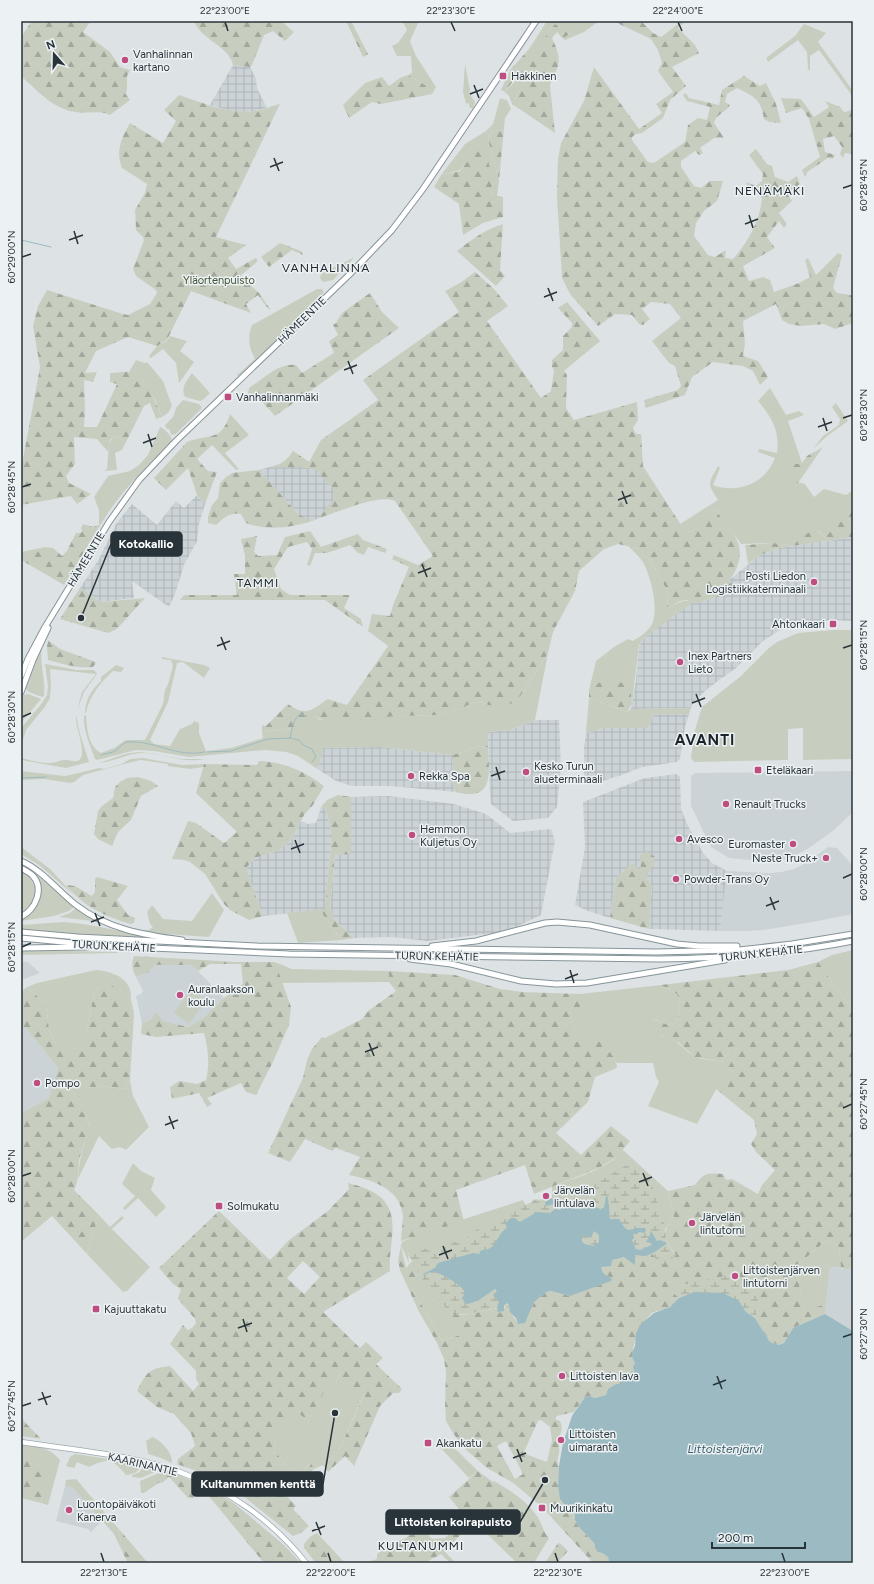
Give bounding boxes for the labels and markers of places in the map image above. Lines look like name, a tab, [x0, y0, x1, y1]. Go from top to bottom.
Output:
place label: Vanhalinnan kartano	[133, 48, 193, 74]
marker: Vanhalinnan kartano	[120, 55, 130, 65]
place label: Hakkinen	[511, 70, 556, 83]
marker: Hakkinen	[498, 71, 508, 81]
place label: Vanhalinnanmäki	[236, 391, 319, 404]
marker: Vanhalinnanmäki	[223, 392, 233, 402]
callout: Kotokallio	[111, 532, 182, 556]
place label: Posti Liedon Logistiikkaterminaali	[706, 570, 806, 596]
marker: Posti Liedon Logistiikkaterminaali	[809, 577, 819, 587]
place label: Ahtonkaari	[772, 618, 825, 631]
marker: Ahtonkaari	[828, 619, 838, 629]
place label: Inex Partners Lieto	[688, 650, 752, 676]
marker: Inex Partners Lieto	[675, 657, 685, 667]
place label: Kesko Turun alueterminaali	[534, 760, 602, 786]
place label: Eteläkaari	[766, 764, 813, 777]
marker: Eteläkaari	[753, 765, 763, 775]
marker: Kesko Turun alueterminaali	[521, 767, 531, 777]
place label: Rekka Spa	[419, 770, 470, 783]
marker: Rekka Spa	[406, 771, 416, 781]
place label: Renault Trucks	[734, 798, 806, 811]
marker: Renault Trucks	[721, 799, 731, 809]
place label: Hemmon Kuljetus Oy	[420, 823, 477, 849]
marker: Hemmon Kuljetus Oy	[407, 830, 417, 840]
place label: Avesco	[687, 833, 723, 846]
marker: Avesco	[674, 834, 684, 844]
place label: Euromaster	[728, 838, 785, 851]
marker: Euromaster	[788, 839, 798, 849]
place label: Neste Truck+	[752, 852, 818, 865]
marker: Neste Truck+	[821, 853, 831, 863]
place label: Powder-Trans Oy	[684, 873, 769, 886]
marker: Powder-Trans Oy	[671, 874, 681, 884]
place label: Auranlaakson koulu	[188, 983, 254, 1009]
marker: Auranlaakson koulu	[175, 990, 185, 1000]
place label: Pompo	[45, 1077, 80, 1090]
marker: Pompo	[32, 1078, 42, 1088]
place label: Järvelän lintulava	[554, 1184, 595, 1210]
marker: Järvelän lintulava	[541, 1191, 551, 1201]
place label: Solmukatu	[227, 1200, 279, 1213]
marker: Solmukatu	[214, 1201, 224, 1211]
place label: Järvelän lintutorni	[700, 1211, 744, 1237]
marker: Järvelän lintutorni	[687, 1218, 697, 1228]
place label: Littoistenjärven lintutorni	[743, 1264, 820, 1290]
marker: Littoistenjärven lintutorni	[730, 1271, 740, 1281]
place label: Kajuuttakatu	[104, 1303, 166, 1316]
marker: Kajuuttakatu	[91, 1304, 101, 1314]
place label: Littoisten lava	[570, 1370, 639, 1383]
marker: Littoisten lava	[557, 1371, 567, 1381]
place label: Littoisten uimaranta	[569, 1428, 618, 1454]
marker: Littoisten uimaranta	[556, 1435, 566, 1445]
place label: Akankatu	[436, 1437, 482, 1450]
marker: Akankatu	[423, 1438, 433, 1448]
callout: Kultanummen kenttä	[192, 1472, 323, 1496]
place label: Luontopäiväkoti Kanerva	[77, 1498, 156, 1524]
place label: Muurikinkatu	[550, 1502, 613, 1515]
marker: Muurikinkatu	[537, 1503, 547, 1513]
marker: Luontopäiväkoti Kanerva	[64, 1505, 74, 1515]
callout: Littoisten koirapuisto	[386, 1510, 520, 1534]

